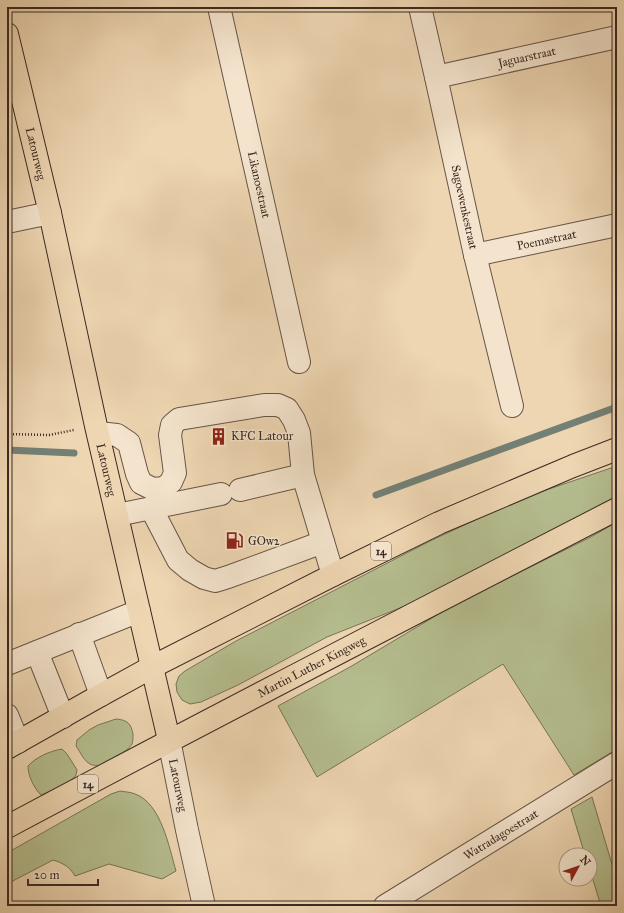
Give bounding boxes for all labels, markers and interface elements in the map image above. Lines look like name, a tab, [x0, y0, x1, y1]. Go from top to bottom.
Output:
street label: Jaguarstraat	[495, 44, 558, 72]
street label: Latourweg	[23, 126, 49, 182]
street label: Likanoestraat	[245, 150, 273, 220]
street label: Sagoewenkestraat	[448, 164, 481, 251]
street label: Poemastraat	[515, 227, 578, 253]
building icon: KFC Latour	[208, 426, 228, 446]
place label: KFC Latour	[231, 429, 294, 443]
street label: Latourweg	[93, 442, 119, 498]
fuel station icon: GOw2	[225, 531, 245, 551]
place label: GOw2	[248, 534, 280, 548]
road number: 14	[371, 542, 391, 560]
street label: Martin Luther Kingweg	[255, 633, 368, 701]
street label: Latourweg	[166, 757, 190, 813]
road number: 14	[78, 775, 98, 793]
street label: Watradagoestraat	[461, 806, 541, 863]
north arrow	[558, 847, 598, 887]
text: N	[577, 853, 594, 869]
scale bar	[28, 861, 98, 887]
text: 20 m	[34, 868, 60, 882]

